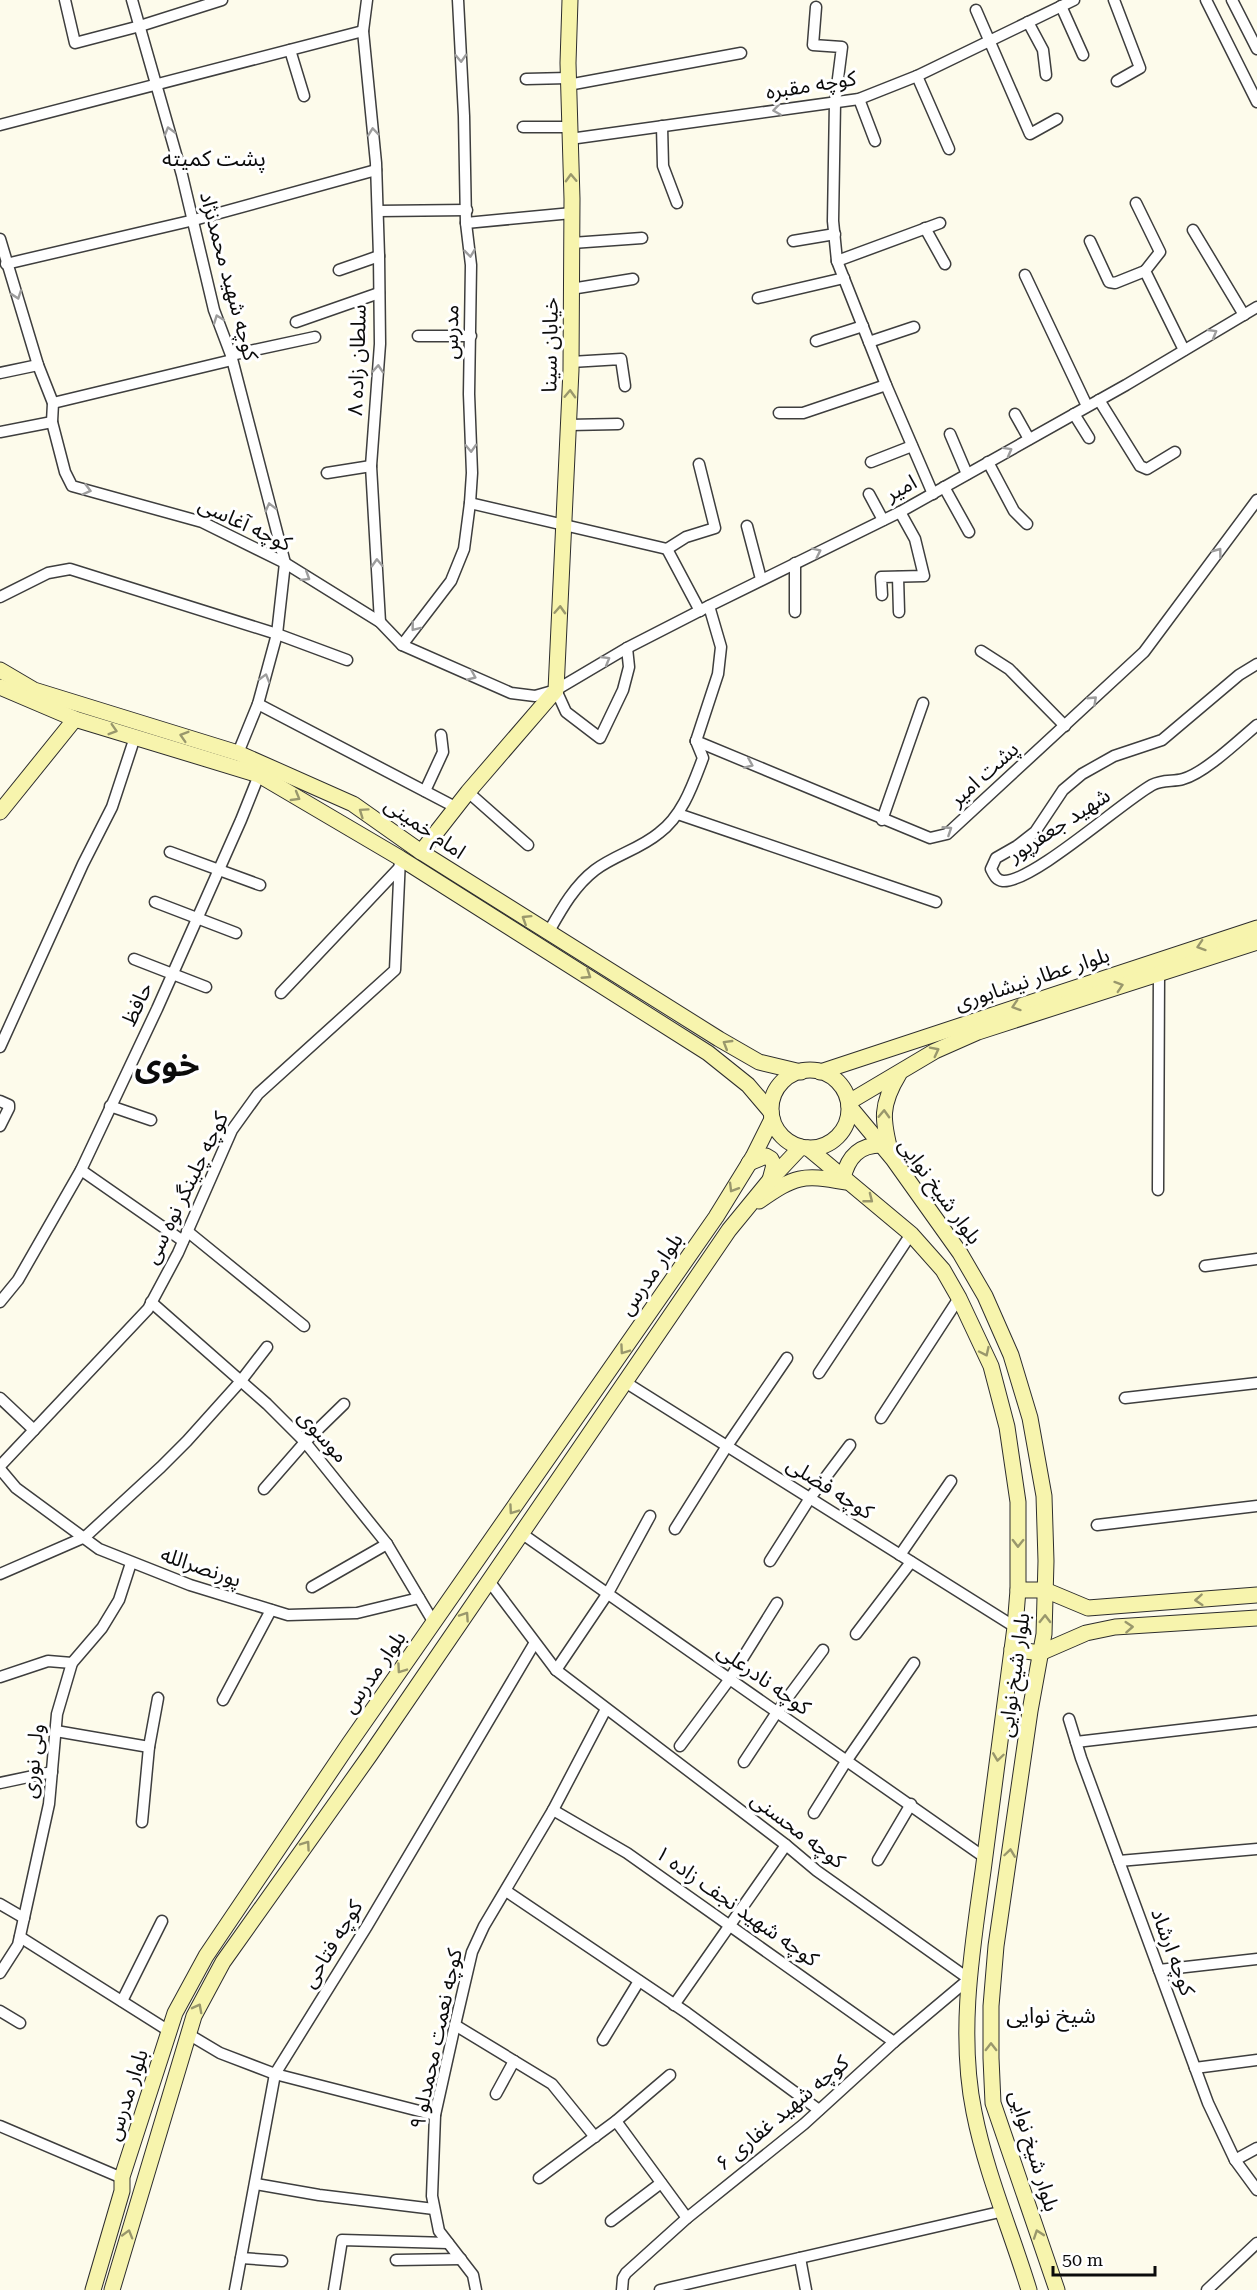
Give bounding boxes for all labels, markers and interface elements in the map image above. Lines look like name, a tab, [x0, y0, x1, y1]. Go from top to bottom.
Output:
one-way arrow	[455, 54, 468, 63]
street label: کوچه مقبره	[764, 66, 858, 105]
one-way arrow	[772, 104, 782, 116]
one-way arrow	[164, 126, 176, 137]
one-way arrow	[367, 128, 380, 137]
district label: پشت کمیته	[162, 146, 266, 173]
one-way arrow	[565, 174, 578, 183]
street label: کوچه شهید محمدنژاد	[194, 189, 263, 364]
one-way arrow	[463, 248, 475, 258]
one-way arrow	[10, 289, 23, 300]
street label: خیابان سینا	[537, 297, 563, 393]
street label: سلطان زاده ۸	[343, 304, 371, 416]
street label: مدرس	[439, 304, 463, 360]
one-way arrow	[212, 314, 225, 325]
one-way arrow	[1207, 329, 1217, 340]
one-way arrow	[371, 364, 384, 373]
one-way arrow	[564, 390, 576, 399]
one-way arrow	[465, 443, 478, 452]
one-way arrow	[1002, 447, 1012, 458]
street label: امیر	[880, 470, 921, 507]
one-way arrow	[81, 483, 92, 495]
street label: کوچه آغاسی	[194, 492, 296, 557]
one-way arrow	[265, 502, 278, 512]
one-way arrow	[1211, 547, 1222, 558]
one-way arrow	[811, 548, 822, 560]
one-way arrow	[371, 559, 384, 568]
one-way arrow	[300, 569, 310, 581]
one-way arrow	[553, 606, 566, 615]
one-way arrow	[411, 621, 422, 632]
one-way arrow	[600, 656, 610, 668]
one-way arrow	[466, 669, 477, 681]
one-way arrow	[258, 673, 270, 684]
one-way arrow	[1086, 696, 1097, 707]
one-way arrow	[107, 723, 118, 735]
one-way arrow	[179, 731, 190, 743]
street label: پشت امیر	[944, 737, 1024, 813]
one-way arrow	[743, 757, 754, 769]
street label: شهید جعفرپور	[1003, 783, 1115, 868]
one-way arrow	[289, 789, 300, 801]
street label: امام خمینی	[378, 792, 470, 867]
one-way arrow	[359, 808, 370, 819]
one-way arrow	[942, 827, 953, 838]
one-way arrow	[522, 914, 532, 926]
one-way arrow	[1196, 938, 1207, 951]
street label: بلوار عطار نیشابوری	[952, 943, 1112, 1015]
one-way arrow	[581, 968, 591, 980]
street label: حافظ	[117, 978, 157, 1030]
one-way arrow	[1113, 981, 1124, 993]
one-way arrow	[1011, 999, 1022, 1011]
one-way arrow	[723, 1039, 733, 1051]
district label: خوی	[134, 1045, 200, 1084]
one-way arrow	[929, 1047, 940, 1059]
street label: کوچه چلینگر نوه سی	[139, 1108, 234, 1268]
one-way arrow	[878, 1110, 890, 1119]
street label: بلوار شیخ نوایی	[891, 1133, 987, 1251]
one-way arrow	[729, 1182, 741, 1192]
one-way arrow	[862, 1192, 873, 1203]
street label: بلوار مدرس	[614, 1228, 688, 1320]
one-way arrow	[620, 1343, 631, 1354]
one-way arrow	[977, 1346, 989, 1357]
street label: موسوی	[293, 1404, 353, 1468]
street label: کوچه فضلی	[782, 1452, 878, 1525]
one-way arrow	[509, 1503, 520, 1514]
one-way arrow	[1012, 1538, 1024, 1547]
street label: پورنصرالله	[157, 1542, 244, 1593]
one-way arrow	[1194, 1593, 1203, 1606]
street label: بلوار شیخ نوایی	[993, 1611, 1038, 1739]
one-way arrow	[458, 1612, 469, 1623]
one-way arrow	[1039, 1614, 1051, 1623]
one-way arrow	[1124, 1620, 1133, 1633]
street label: بلوار مدرس	[337, 1626, 411, 1718]
street label: کوچه نادرعلی	[712, 1638, 815, 1721]
one-way arrow	[397, 1663, 408, 1674]
street label: ولی نوری	[17, 1723, 49, 1799]
one-way arrow	[992, 1753, 1004, 1762]
street label: کوچه محسنی	[746, 1787, 850, 1874]
one-way arrow	[299, 1841, 310, 1852]
street label: کوچه شهید نجف زاده ۱	[650, 1841, 823, 1972]
one-way arrow	[1003, 1849, 1015, 1858]
street label: کوچه فتاحی	[297, 1896, 369, 1993]
street label: کوچه ارشاد	[1145, 1905, 1200, 2000]
street label: کوچه نعمت محمدلو ۹	[405, 1946, 468, 2132]
one-way arrow	[191, 2003, 202, 2014]
district label: شیخ نوایی	[1006, 2003, 1096, 2032]
one-way arrow	[985, 2042, 997, 2051]
street label: بلوار مدرس	[101, 2046, 153, 2144]
street label: کوچه شهید غفاری ۶	[711, 2050, 854, 2176]
street label: بلوار شیخ نوایی	[1001, 2088, 1064, 2215]
one-way arrow	[121, 2229, 133, 2240]
one-way arrow	[1033, 2230, 1046, 2240]
scale bar	[1053, 2239, 1155, 2277]
text: 50 m	[1062, 2249, 1103, 2270]

